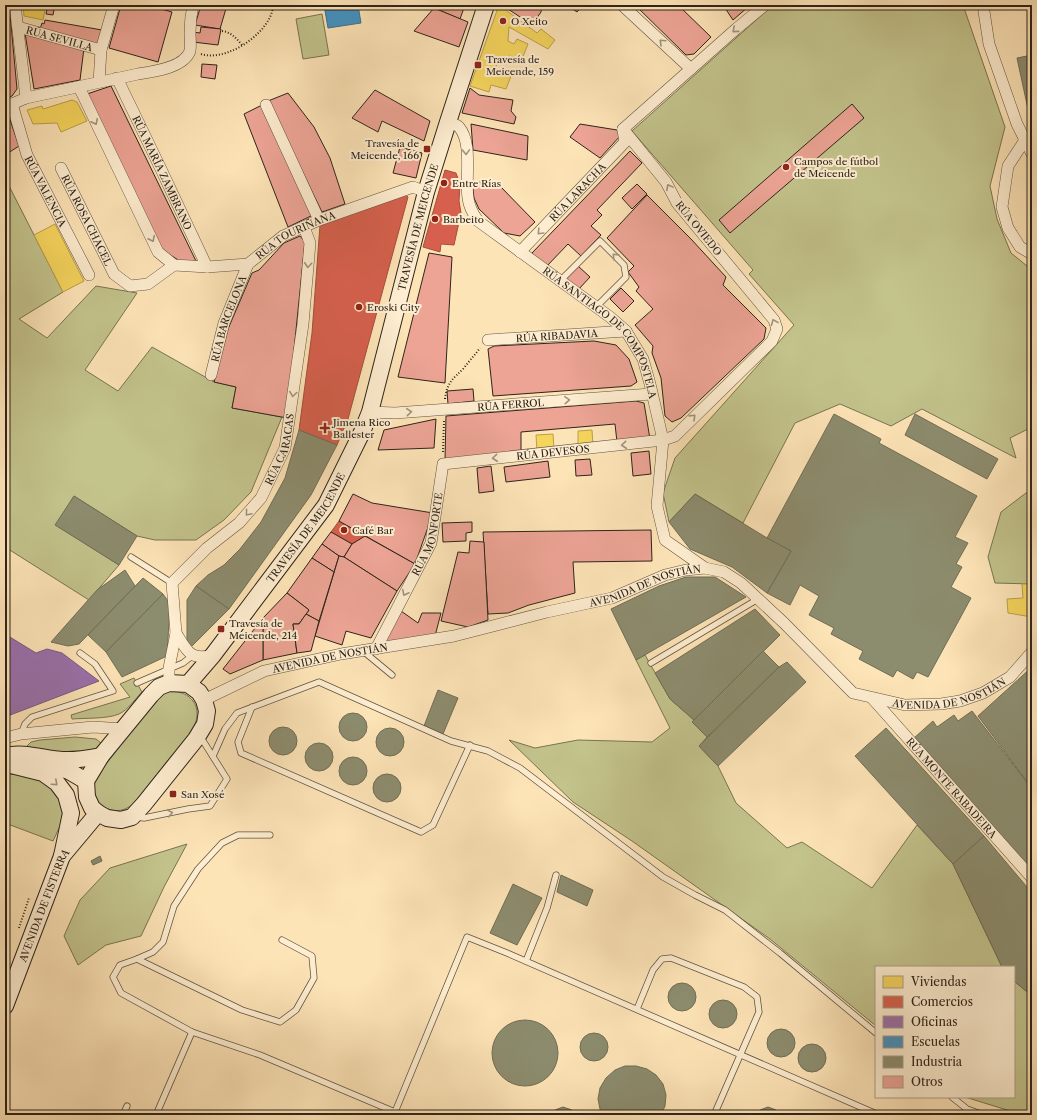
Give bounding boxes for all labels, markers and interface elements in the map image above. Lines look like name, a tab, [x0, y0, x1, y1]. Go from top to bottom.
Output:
place label: O Xeito	[511, 15, 548, 28]
marker: O Xeito	[498, 16, 508, 26]
street label: RÚA SEVILLA	[24, 24, 95, 55]
one-way arrow	[732, 25, 740, 32]
one-way arrow	[660, 40, 667, 47]
place label: Travesía de Meicende, 159	[486, 53, 554, 78]
marker: Travesía de Meicende, 159	[473, 60, 483, 70]
street label: RÚA MARÍA ZAMBRANO	[129, 114, 195, 232]
one-way arrow	[91, 118, 98, 125]
place label: Travesía de Meicende, 166	[350, 137, 419, 162]
marker: Travesía de Meicende, 166	[422, 144, 432, 154]
one-way arrow	[462, 149, 471, 155]
street label: RÚA VALENCIA	[22, 154, 69, 230]
place label: Campos de fútbol de Meicende	[794, 155, 878, 180]
street label: RÚA LARACHA	[547, 160, 609, 224]
street label: TRAVESÍA DE MEICENDE	[395, 162, 442, 292]
marker: Campos de fútbol de Meicende	[781, 162, 791, 172]
street label: RÚA ROSA CHACEL	[58, 173, 115, 268]
place label: Entre Rías	[452, 177, 501, 190]
marker: Entre Rías	[439, 178, 449, 188]
one-way arrow	[666, 184, 673, 191]
street label: RÚA OVIEDO	[673, 198, 725, 258]
street label: RÚA TOURIÑANA	[253, 209, 338, 262]
place label: Barbeito	[443, 213, 484, 226]
marker: Barbeito	[430, 214, 440, 224]
one-way arrow	[537, 227, 545, 235]
one-way arrow	[147, 235, 155, 242]
one-way arrow	[612, 253, 620, 261]
one-way arrow	[304, 262, 313, 268]
street label: RÚA SANTIAGO DE COMPOSTELA	[540, 264, 659, 400]
street label: RÚA BARCELONA	[208, 273, 250, 363]
place label: Eroski City	[367, 301, 420, 314]
marker: Eroski City	[354, 302, 364, 312]
one-way arrow	[770, 319, 778, 326]
street label: RÚA RIBADAVIA	[515, 327, 599, 345]
one-way arrow	[289, 391, 298, 397]
one-way arrow	[564, 395, 570, 404]
street label: RÚA FERROL	[477, 396, 545, 414]
one-way arrow	[406, 407, 412, 416]
street label: RÚA CARACAS	[262, 413, 297, 487]
one-way arrow	[688, 415, 696, 422]
place label: Jimena Rico Ballester	[331, 416, 390, 441]
marker: Jimena Rico Ballester	[320, 423, 330, 433]
one-way arrow	[621, 440, 627, 449]
street label: RÚA DEVESOS	[516, 442, 590, 463]
one-way arrow	[492, 453, 498, 462]
street label: TRAVESÍA DE MEICENDE	[264, 470, 348, 586]
street label: RÚA MONFORTE	[409, 492, 446, 578]
one-way arrow	[245, 508, 252, 515]
place label: Café Bar	[352, 524, 394, 537]
marker: Café Bar	[339, 525, 349, 535]
street label: AVENIDA DE NOSTIÁN	[587, 562, 701, 610]
one-way arrow	[402, 589, 409, 597]
place label: Travesía de Meicende, 214	[229, 617, 298, 642]
marker: Travesía de Meicende, 214	[216, 624, 226, 634]
street label: AVENIDA DE NOSTIÁN	[270, 641, 389, 676]
street label: AVENIDA DE NOSTIÁN	[890, 675, 1008, 712]
street label: RÚA MONTE RABADEIRA	[903, 735, 1000, 841]
one-way arrow	[50, 778, 58, 785]
place label: San Xosé	[181, 788, 225, 801]
marker: San Xosé	[168, 789, 178, 799]
one-way arrow	[167, 809, 173, 817]
street label: AVENIDA DE FISTERRA	[16, 846, 73, 965]
legend	[875, 966, 1015, 1098]
text: Viviendas	[910, 974, 966, 989]
text: Comercios	[911, 994, 973, 1009]
text: Oficinas	[911, 1014, 958, 1029]
text: Escuelas	[911, 1034, 960, 1049]
text: Industria	[911, 1054, 963, 1069]
text: Otros	[911, 1074, 943, 1089]

